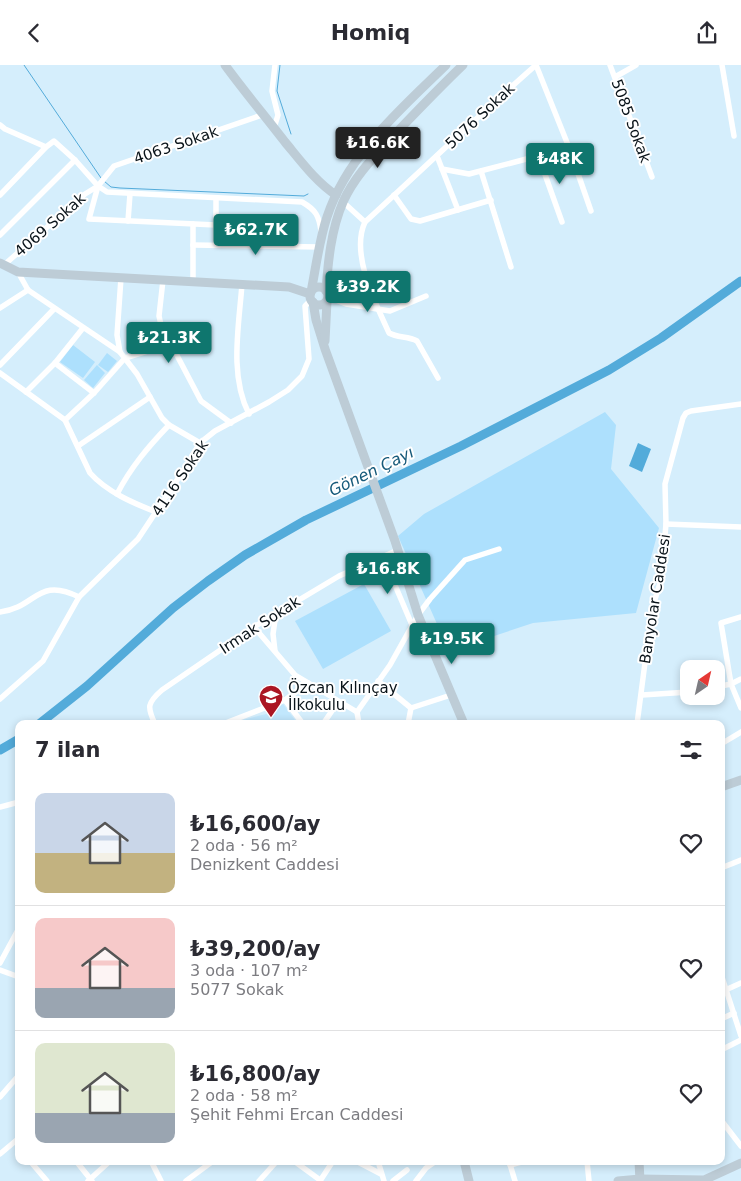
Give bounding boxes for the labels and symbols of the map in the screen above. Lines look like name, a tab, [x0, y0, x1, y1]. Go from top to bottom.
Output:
street label: 5085 Sokak	[608, 77, 655, 166]
street label: 5076 Sokak	[442, 79, 519, 153]
street label: 4063 Sokak	[131, 122, 221, 168]
pin: ₺16.6K	[337, 127, 419, 169]
pin: ₺48K	[530, 143, 590, 185]
street label: 4069 Sokak	[11, 189, 89, 261]
pin: ₺62.7K	[215, 213, 297, 256]
pin: ₺39.2K	[327, 271, 409, 313]
pin: ₺21.3K	[128, 321, 210, 364]
street label: 4116 Sokak	[148, 436, 212, 519]
water label: Gönen Çayı	[326, 443, 417, 500]
street label: Banyolar Caddesi	[636, 533, 674, 665]
pin: ₺16.8K	[347, 553, 429, 595]
street label: Irmak Sokak	[216, 592, 304, 658]
pin: ₺19.5K	[411, 623, 493, 665]
north arrow	[680, 660, 725, 705]
place label: Özcan Kılınçay İlkokulu	[288, 678, 398, 714]
school or university icon: Özcan Kılınçay İlkokulu	[258, 684, 284, 718]

